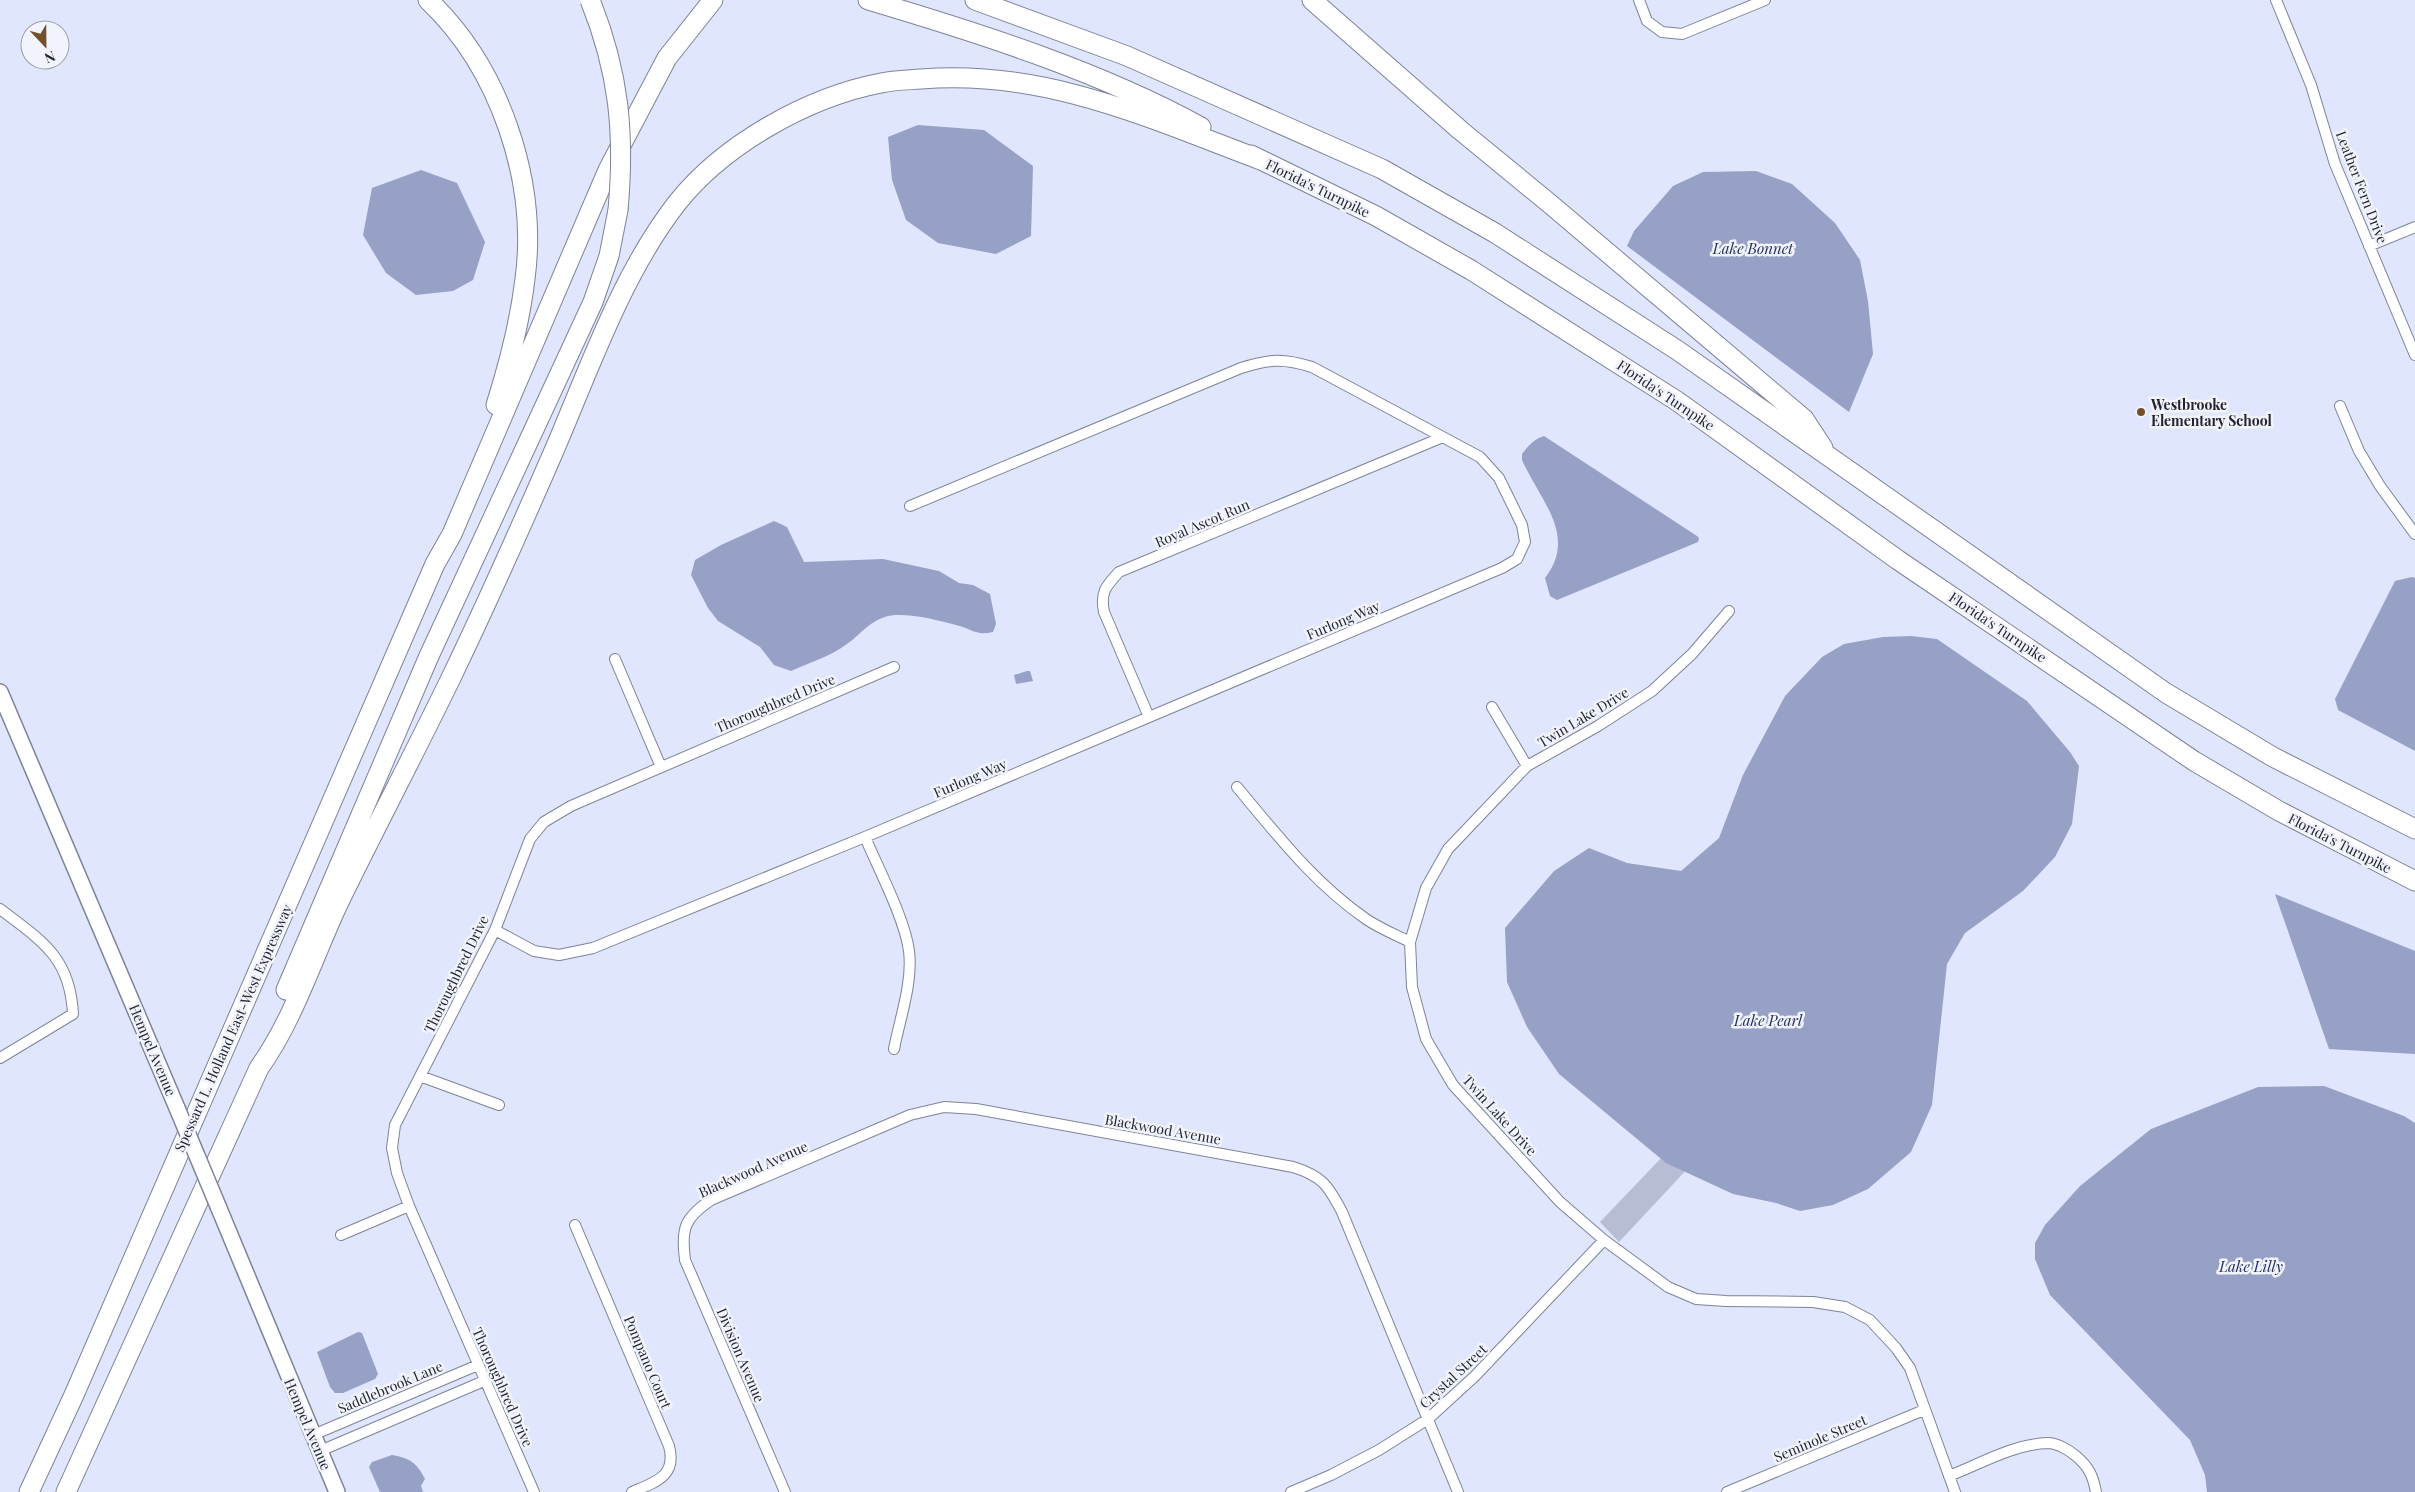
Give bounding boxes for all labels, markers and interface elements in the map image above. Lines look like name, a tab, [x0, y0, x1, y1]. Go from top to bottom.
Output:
north arrow	[20, 20, 70, 70]
text: N	[42, 47, 58, 68]
street label: Leather Fern Drive	[2332, 128, 2392, 246]
street label: Florida's Turnpike	[1263, 155, 1373, 221]
water label: Lake Bonnet	[1712, 238, 1794, 258]
street label: Florida's Turnpike	[1614, 355, 1718, 435]
place label: Westbrooke Elementary School	[2150, 395, 2272, 430]
marker: Westbrooke Elementary School	[2135, 406, 2147, 418]
street label: Royal Ascot Run	[1152, 494, 1253, 551]
street label: Florida's Turnpike	[1946, 587, 2050, 667]
street label: Furlong Way	[1303, 596, 1383, 644]
street label: Thoroughbred Drive	[712, 669, 838, 737]
street label: Twin Lake Drive	[1534, 682, 1632, 752]
street label: Furlong Way	[930, 754, 1010, 802]
street label: Florida's Turnpike	[2285, 809, 2395, 877]
street label: Spessard L. Holland East-West Expressway	[170, 901, 296, 1155]
street label: Thoroughbred Drive	[419, 912, 493, 1036]
street label: Hempel Avenue	[125, 1001, 181, 1099]
water label: Lake Pearl	[1733, 1010, 1803, 1030]
street label: Twin Lake Drive	[1459, 1070, 1541, 1160]
street label: Blackwood Avenue	[1104, 1109, 1222, 1149]
street label: Blackwood Avenue	[696, 1136, 810, 1202]
water label: Lake Lilly	[2218, 1256, 2283, 1276]
street label: Division Avenue	[713, 1305, 769, 1405]
street label: Pompano Court	[620, 1313, 677, 1412]
street label: Thoroughbred Drive	[468, 1324, 538, 1450]
street label: Crystal Street	[1415, 1339, 1492, 1412]
street label: Saddlebrook Lane	[335, 1356, 445, 1418]
street label: Hempel Avenue	[280, 1375, 336, 1473]
street label: Seminole Street	[1771, 1409, 1870, 1466]

